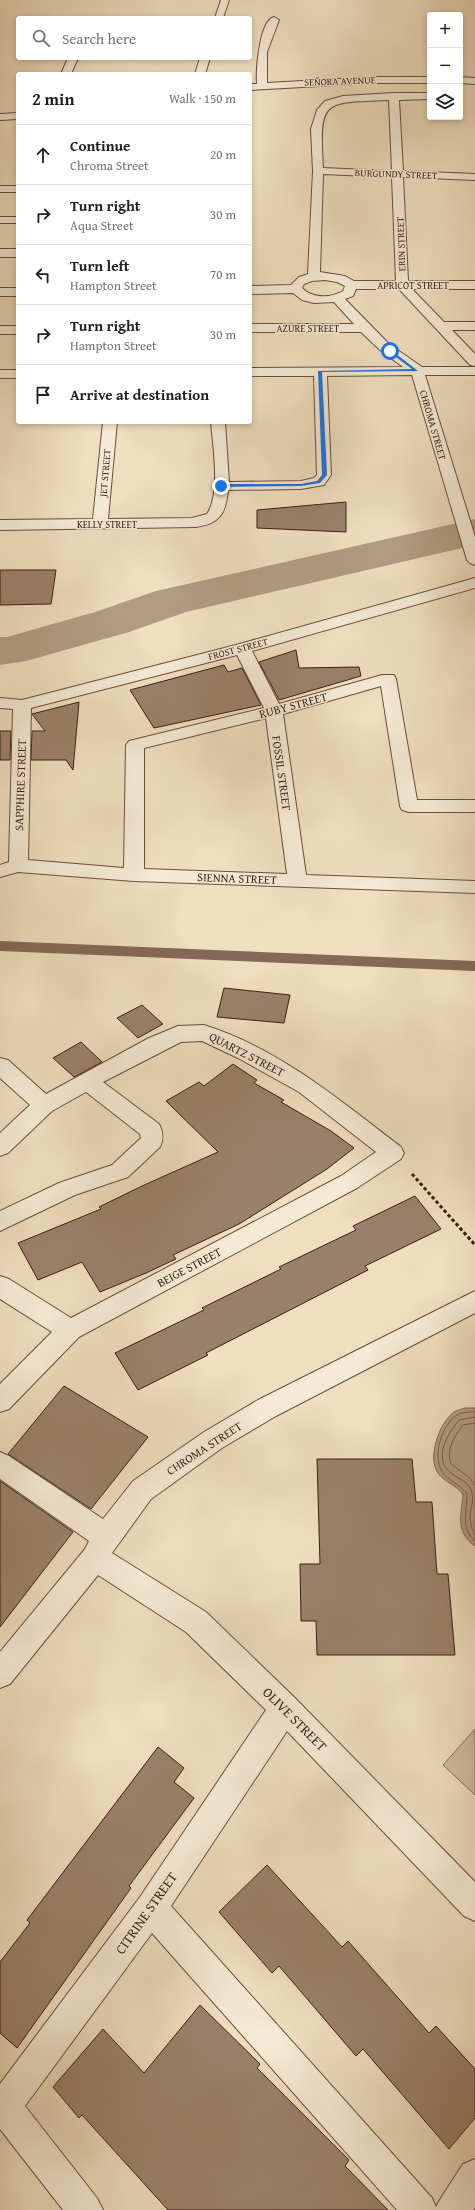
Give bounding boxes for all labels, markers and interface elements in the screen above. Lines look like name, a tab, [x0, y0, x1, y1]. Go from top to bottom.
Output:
map controls	[427, 12, 463, 120]
button: +	[427, 12, 463, 48]
search box	[16, 16, 252, 60]
icon: search	[30, 27, 52, 49]
text: Search here	[62, 28, 136, 49]
button: −	[427, 48, 463, 84]
street label: SEÑORA AVENUE	[304, 72, 376, 90]
button: layers	[427, 84, 463, 120]
text: 2 min	[32, 86, 74, 111]
text: Walk · 150 m	[169, 89, 236, 108]
text: Continue	[70, 135, 131, 156]
icon: ahead	[32, 144, 54, 166]
text: 20 m	[210, 145, 236, 164]
text: Chroma Street	[70, 156, 149, 175]
street label: BURGUNDY STREET	[354, 165, 438, 183]
text: Turn right	[70, 195, 141, 216]
icon: right	[32, 204, 54, 226]
text: 30 m	[210, 205, 236, 224]
text: Aqua Street	[70, 216, 134, 235]
street label: ERIN STREET	[393, 216, 409, 272]
text: Turn left	[70, 255, 129, 276]
icon: left	[32, 264, 54, 286]
text: 70 m	[210, 265, 236, 284]
text: Hampton Street	[70, 276, 157, 295]
street label: APRICOT STREET	[377, 278, 449, 293]
text: Turn right	[70, 315, 141, 336]
street label: AZURE STREET	[277, 321, 340, 336]
icon: right	[32, 324, 54, 346]
text: 30 m	[210, 325, 236, 344]
text: Hampton Street	[70, 336, 157, 355]
route start	[381, 342, 399, 360]
icon: arrive	[32, 384, 54, 406]
text: Arrive at destination	[70, 384, 209, 405]
street label: CHROMA STREET	[416, 388, 450, 462]
street label: JET STREET	[95, 448, 115, 500]
route end	[212, 477, 230, 495]
street label: KELLY STREET	[77, 517, 137, 532]
street label: FROST STREET	[206, 634, 270, 664]
street label: RUBY STREET	[257, 688, 329, 722]
street label: FOSSIL STREET	[268, 734, 296, 812]
street label: SAPPHIRE STREET	[10, 739, 30, 831]
street label: SIENNA STREET	[197, 868, 277, 888]
street label: QUARTZ STREET	[206, 1028, 288, 1080]
street label: BEIGE STREET	[154, 1243, 224, 1291]
street label: CHROMA STREET	[163, 1417, 245, 1479]
street label: OLIVE STREET	[258, 1682, 332, 1756]
street label: CITRINE STREET	[110, 1868, 182, 1958]

